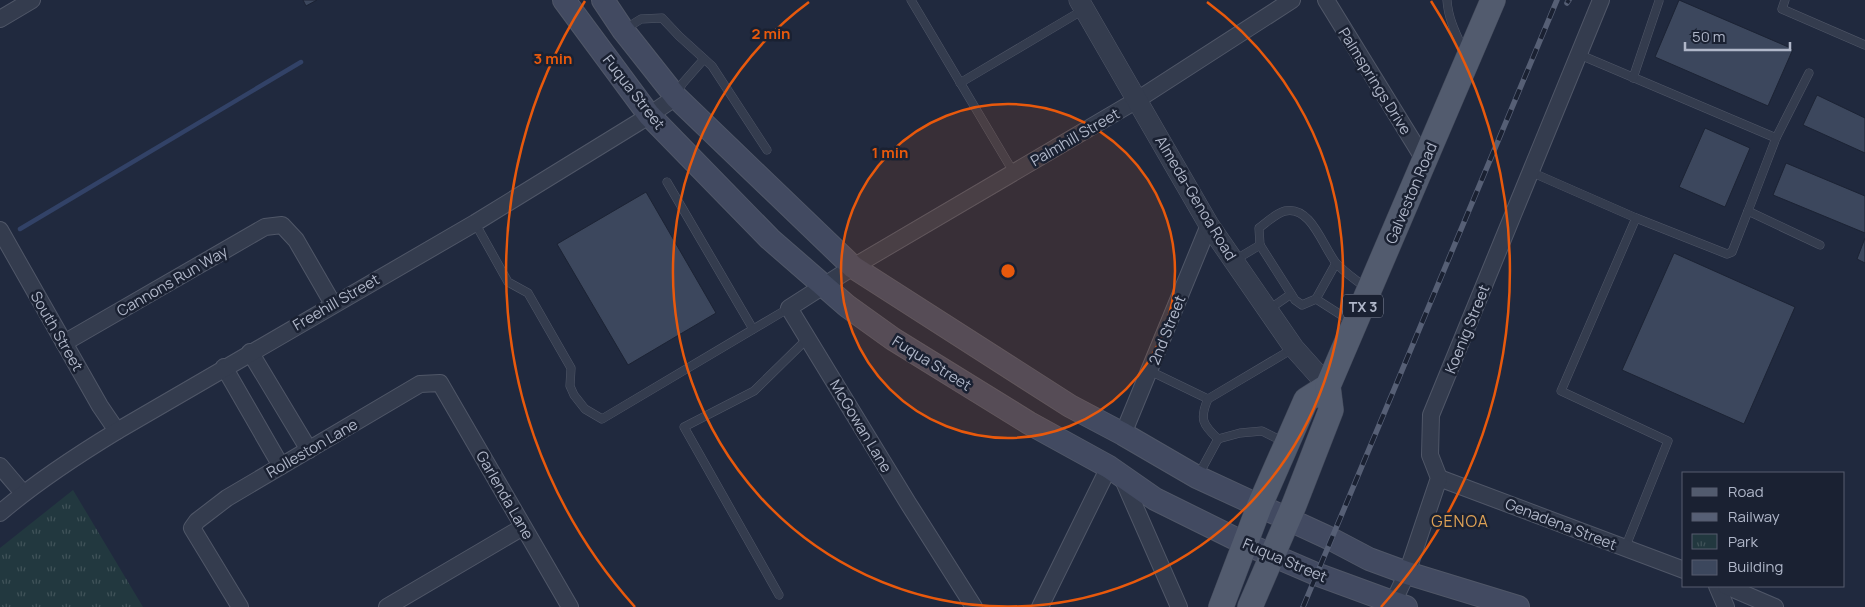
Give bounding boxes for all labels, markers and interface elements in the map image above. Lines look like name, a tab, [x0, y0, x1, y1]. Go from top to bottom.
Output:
scale bar	[1685, 20, 1790, 52]
text: 2 min	[751, 23, 791, 44]
street label: Palmsprings Drive	[1334, 23, 1417, 139]
text: 50 m	[1692, 26, 1726, 47]
text: 3 min	[534, 48, 572, 69]
street label: Fuqua Street	[598, 50, 670, 134]
street label: Palmhill Street	[1027, 103, 1123, 171]
street label: Almeda-Genoa Road	[1151, 132, 1241, 264]
street label: Galveston Road	[1380, 139, 1442, 247]
text: 1 min	[872, 142, 908, 163]
street label: Cannons Run Way	[113, 241, 231, 321]
centre of rings	[999, 262, 1017, 280]
street label: Freehill Street	[289, 269, 383, 335]
street label: Koenig Street	[1440, 281, 1494, 377]
street label: South Street	[26, 287, 88, 375]
street label: 2nd Street	[1144, 292, 1190, 368]
road number: TX 3	[1343, 294, 1383, 318]
street label: Fuqua Street	[888, 330, 976, 396]
street label: McGowan Lane	[825, 376, 897, 477]
street label: Rolleston Lane	[263, 413, 362, 483]
street label: Garlenda Lane	[471, 447, 539, 543]
legend	[1682, 472, 1845, 587]
text: Road	[1728, 481, 1764, 502]
street label: Genadena Street	[1502, 493, 1620, 555]
text: Railway	[1728, 506, 1780, 527]
district label: GENOA	[1431, 510, 1489, 532]
text: Park	[1728, 531, 1758, 552]
street label: Fuqua Street	[1240, 533, 1330, 587]
text: Building	[1728, 556, 1783, 577]

